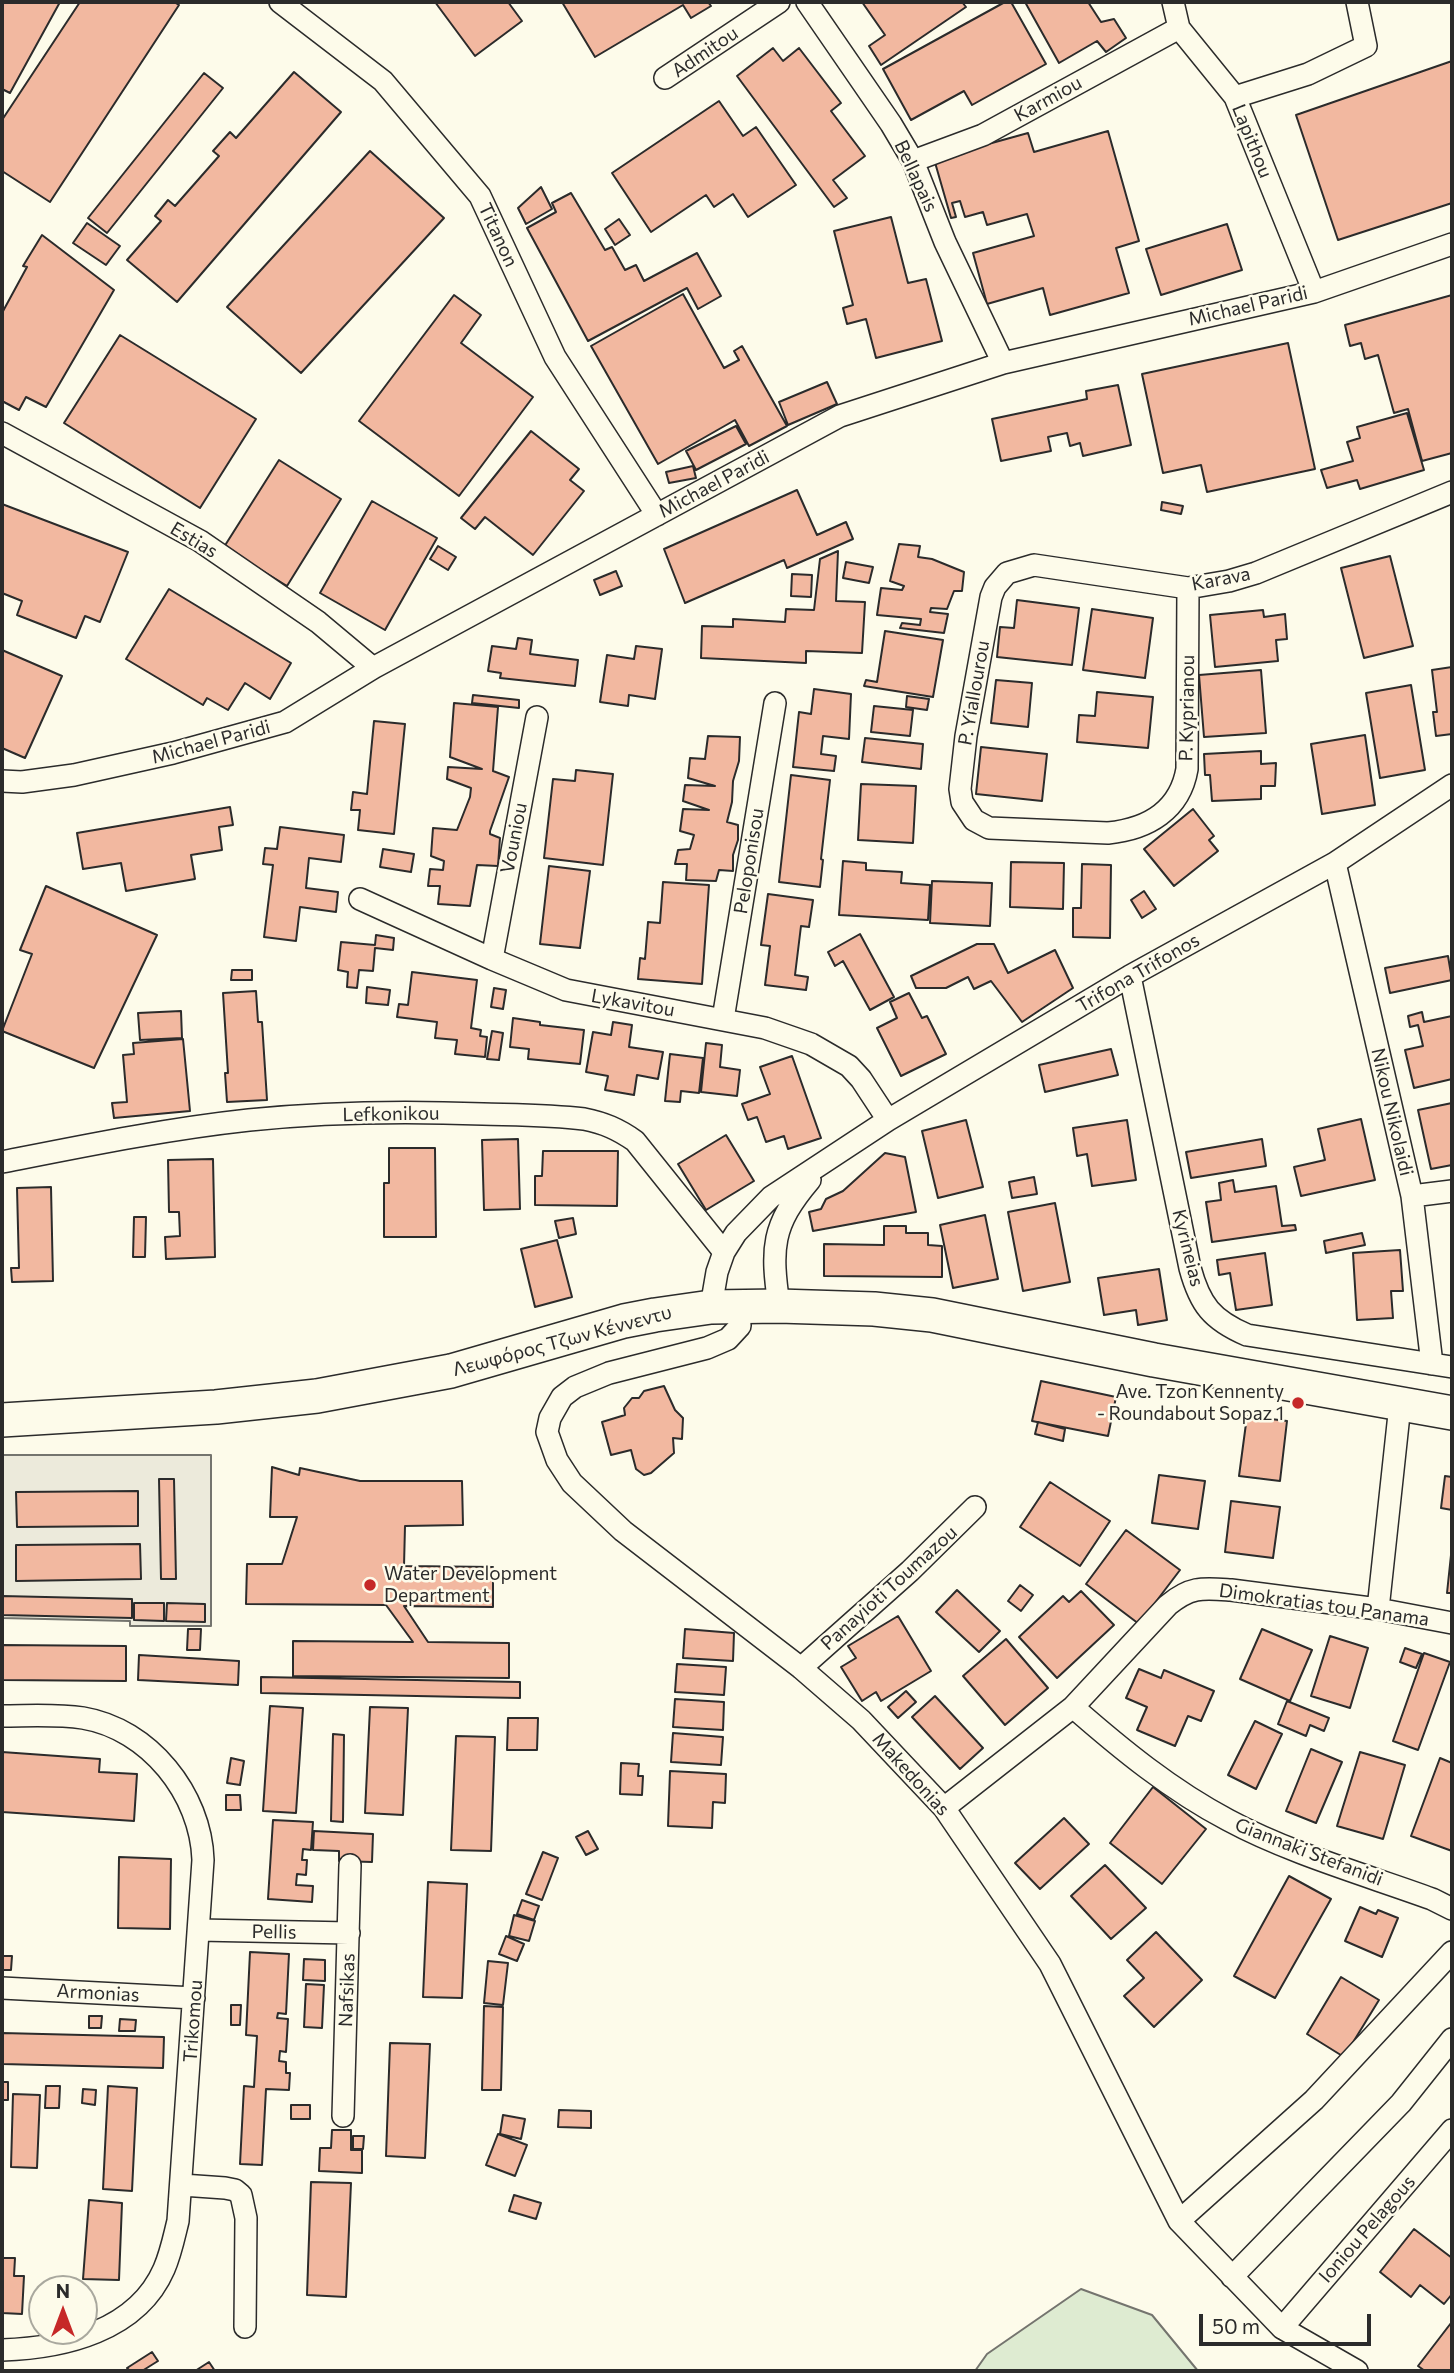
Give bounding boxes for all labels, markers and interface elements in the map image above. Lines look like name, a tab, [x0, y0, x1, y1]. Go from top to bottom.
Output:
street label: Admitou	[668, 22, 742, 82]
street label: Karmiou	[1010, 71, 1086, 127]
street label: Lapithou	[1227, 101, 1277, 181]
street label: Bellapais	[889, 136, 943, 216]
street label: Titanon	[473, 199, 523, 271]
street label: Michael Paridi	[1186, 281, 1310, 331]
street label: Michael Paridi	[655, 445, 773, 523]
street label: Estias	[166, 517, 222, 563]
street label: Karava	[1190, 562, 1252, 596]
street label: P. Yiallourou	[954, 639, 994, 747]
street label: P. Kyprianou	[1175, 655, 1199, 761]
street label: Michael Paridi	[149, 715, 273, 769]
street label: Vouniou	[496, 801, 532, 875]
street label: Peloponisou	[729, 806, 769, 916]
street label: Trifona Trifonos	[1073, 929, 1203, 1017]
street label: Lykavitou	[589, 984, 677, 1022]
street label: Nikou Nikolaidi	[1366, 1046, 1418, 1178]
street label: Lefkonikou	[342, 1102, 440, 1126]
street label: Kyrineias	[1167, 1207, 1209, 1289]
street label: Λεωφόρος Τζων Κέννεντυ	[450, 1301, 674, 1381]
place label: Ave. Tzon Kennenty - Roundabout Sopaz 1	[1097, 1381, 1284, 1425]
marker: Ave. Tzon Kennenty - Roundabout Sopaz 1	[1290, 1395, 1306, 1411]
street label: Panayioti Toumazou	[816, 1521, 962, 1655]
place label: Water Development Department	[384, 1563, 557, 1607]
marker: Water Development Department	[362, 1577, 378, 1593]
street label: Dimokratias tou Panama	[1218, 1579, 1430, 1631]
street label: Makedonias	[868, 1728, 954, 1820]
street label: Giannaki Stefanidi	[1232, 1813, 1386, 1891]
street label: Pellis	[251, 1920, 297, 1944]
street label: Nafsikas	[334, 1953, 360, 2027]
street label: Armonias	[56, 1979, 140, 2007]
street label: Trikomou	[179, 1979, 207, 2063]
street label: Ioniou Pelagous	[1314, 2171, 1420, 2287]
north arrow	[28, 2275, 98, 2345]
text: N	[56, 2279, 70, 2302]
scale bar	[1202, 2300, 1374, 2344]
text: 50 m	[1212, 2313, 1260, 2338]

